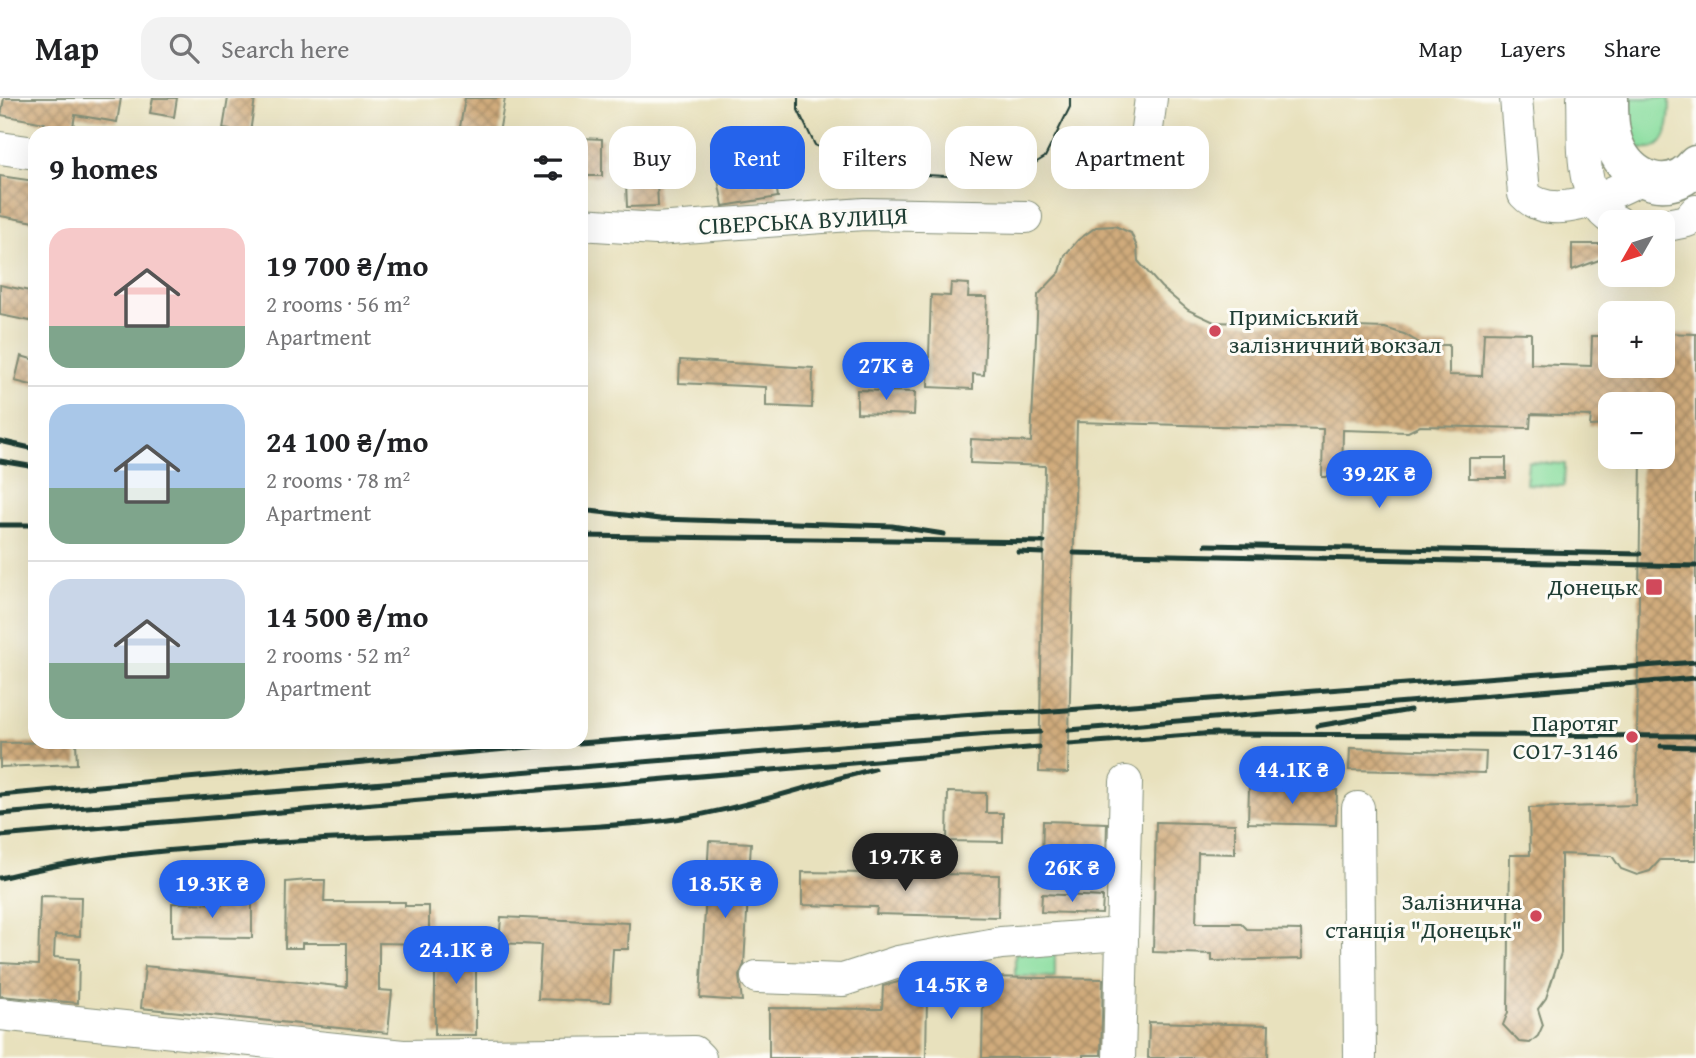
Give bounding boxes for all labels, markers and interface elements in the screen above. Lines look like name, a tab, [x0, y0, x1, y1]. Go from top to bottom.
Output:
search box	[141, 17, 631, 80]
text: Map	[35, 24, 99, 72]
icon: search	[165, 29, 203, 67]
text: Search here	[221, 29, 349, 68]
text: Map	[1419, 31, 1462, 66]
text: Layers	[1500, 31, 1566, 66]
text: Share	[1604, 31, 1661, 66]
chip: Buy	[609, 126, 696, 189]
chip: Rent	[710, 126, 805, 189]
chip: Filters	[819, 126, 931, 189]
chip: New	[945, 126, 1037, 189]
chip: Apartment	[1051, 126, 1209, 189]
text: 9 homes	[49, 146, 158, 190]
icon: filters	[529, 149, 567, 187]
street label: СІВЕРСЬКА ВУЛИЦЯ	[698, 198, 908, 243]
north arrow	[1598, 210, 1675, 287]
map controls	[1598, 210, 1675, 469]
text: 19 700 ₴/mo	[266, 243, 429, 287]
icon: home	[105, 256, 189, 340]
text: 2 rooms · 56 m²	[266, 287, 410, 320]
place label: Приміський залізничний вокзал	[1229, 299, 1442, 362]
button: +	[1598, 301, 1675, 378]
text: Apartment	[266, 320, 371, 353]
marker: Приміський залізничний вокзал	[1207, 323, 1223, 339]
pin: 27K ₴	[837, 342, 935, 402]
text: 27K ₴	[858, 348, 914, 381]
button: −	[1598, 392, 1675, 469]
text: 24 100 ₴/mo	[266, 419, 429, 463]
icon: home	[105, 432, 189, 516]
pin: 39.2K ₴	[1314, 450, 1444, 510]
text: 39.2K ₴	[1342, 456, 1416, 489]
text: 2 rooms · 78 m²	[266, 463, 410, 496]
text: Apartment	[266, 496, 371, 529]
place label: Донецьк	[1547, 569, 1638, 604]
marker: Донецьк	[1644, 577, 1664, 597]
text: 14 500 ₴/mo	[266, 594, 429, 638]
icon: home	[105, 607, 189, 691]
text: 2 rooms · 52 m²	[266, 638, 410, 671]
text: Apartment	[266, 671, 371, 704]
place label: Паротяг СО17-3146	[1513, 705, 1618, 768]
marker: Паротяг СО17-3146	[1624, 729, 1640, 745]
pin: 44.1K ₴	[1227, 746, 1357, 806]
text: 44.1K ₴	[1255, 752, 1329, 785]
pin: 19.7K ₴	[840, 834, 970, 893]
text: 19.7K ₴	[868, 839, 942, 872]
pin: 26K ₴	[1023, 844, 1121, 904]
text: 26K ₴	[1044, 850, 1100, 883]
pin: 19.3K ₴	[147, 860, 277, 920]
pin: 18.5K ₴	[660, 860, 790, 920]
text: 19.3K ₴	[175, 866, 249, 899]
text: 18.5K ₴	[688, 866, 762, 899]
place label: Залізнична станція "Донецьк"	[1325, 884, 1523, 947]
marker: Залізнична станція "Донецьк"	[1528, 908, 1544, 924]
pin: 24.1K ₴	[391, 926, 521, 986]
text: 24.1K ₴	[419, 932, 493, 965]
pin: 14.5K ₴	[886, 962, 1016, 1021]
text: 14.5K ₴	[914, 967, 988, 1000]

